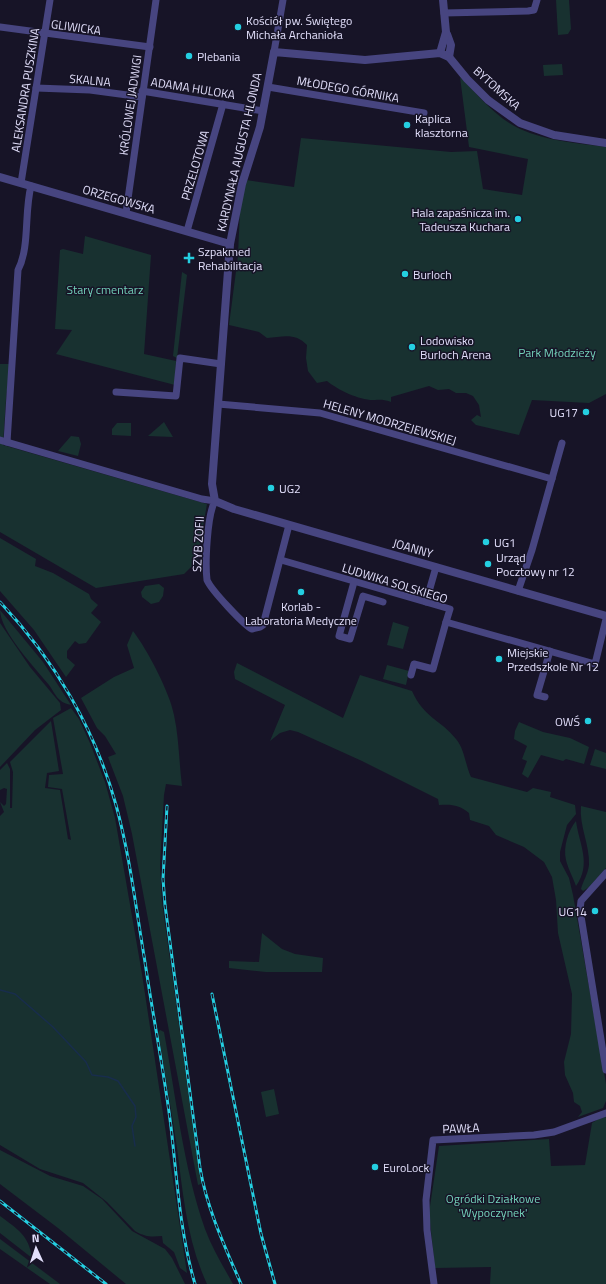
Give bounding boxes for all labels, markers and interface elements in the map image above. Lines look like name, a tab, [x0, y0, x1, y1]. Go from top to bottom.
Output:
place label: Kościół pw. Świętego Michała Archanioła	[246, 11, 352, 44]
street label: GLIWICKA	[50, 14, 102, 40]
marker: Kościół pw. Świętego Michała Archanioła	[233, 22, 243, 32]
street label: ALEKSANDRA PUSZKINA	[6, 26, 44, 154]
place label: Plebania	[197, 47, 240, 66]
marker: Plebania	[184, 51, 194, 61]
street label: KRÓLOWEJ JADWIGI	[114, 54, 146, 156]
street label: BYTOMSKA	[469, 61, 525, 115]
street label: SKALNA	[69, 69, 111, 91]
street label: KARDYNAŁA AUGUSTA HLONDA	[211, 71, 267, 233]
street label: MŁODEGO GÓRNIKA	[295, 71, 401, 107]
street label: ADAMA HULOKA	[150, 72, 236, 104]
place label: Kaplica klasztorna	[415, 109, 468, 142]
marker: Kaplica klasztorna	[402, 120, 412, 130]
street label: PRZELOTOWA	[176, 128, 214, 202]
street label: ORZEGOWSKA	[80, 180, 158, 218]
place label: Hala zapaśnicza im. Tadeusza Kuchara	[411, 203, 510, 236]
marker: Hala zapaśnicza im. Tadeusza Kuchara	[513, 214, 523, 224]
place label: Szpakmed Rehabilitacja	[198, 242, 262, 275]
marker: Szpakmed Rehabilitacja	[183, 252, 195, 264]
place label: Burloch	[413, 265, 452, 284]
marker: Burloch	[400, 269, 410, 279]
park label: Stary cmentarz	[67, 280, 143, 299]
place label: Lodowisko Burloch Arena	[420, 331, 491, 364]
marker: Lodowisko Burloch Arena	[407, 342, 417, 352]
park label: Park Młodzieży	[518, 343, 596, 362]
street label: HELENY MODRZEJEWSKIEJ	[321, 394, 459, 450]
place label: UG17	[549, 403, 578, 422]
marker: UG17	[581, 407, 591, 417]
place label: UG2	[279, 479, 301, 498]
marker: UG2	[266, 483, 276, 493]
street label: SZYB ZOFII	[187, 516, 209, 572]
street label: JOANNY	[391, 533, 436, 563]
place label: UG1	[494, 533, 516, 552]
marker: UG1	[481, 537, 491, 547]
place label: Urząd Pocztowy nr 12	[496, 548, 575, 581]
street label: LUDWIKA SOLSKIEGO	[340, 558, 450, 608]
marker: Urząd Pocztowy nr 12	[483, 559, 493, 569]
marker: Korlab - Laboratoria Medyczne	[296, 587, 306, 597]
place label: Korlab - Laboratoria Medyczne	[245, 597, 357, 630]
place label: Miejskie Przedszkole Nr 12	[507, 643, 599, 676]
marker: Miejskie Przedszkole Nr 12	[494, 654, 504, 664]
place label: OWŚ	[555, 712, 580, 731]
marker: OWŚ	[583, 716, 593, 726]
place label: UG14	[558, 902, 587, 921]
marker: UG14	[590, 906, 600, 916]
street label: PAWŁA	[442, 1118, 480, 1138]
place label: EuroLock	[383, 1158, 429, 1177]
marker: EuroLock	[370, 1162, 380, 1172]
park label: Ogródki Działkowe 'Wypoczynek'	[446, 1189, 540, 1222]
north arrow	[16, 1228, 56, 1268]
text: N	[31, 1230, 40, 1246]

